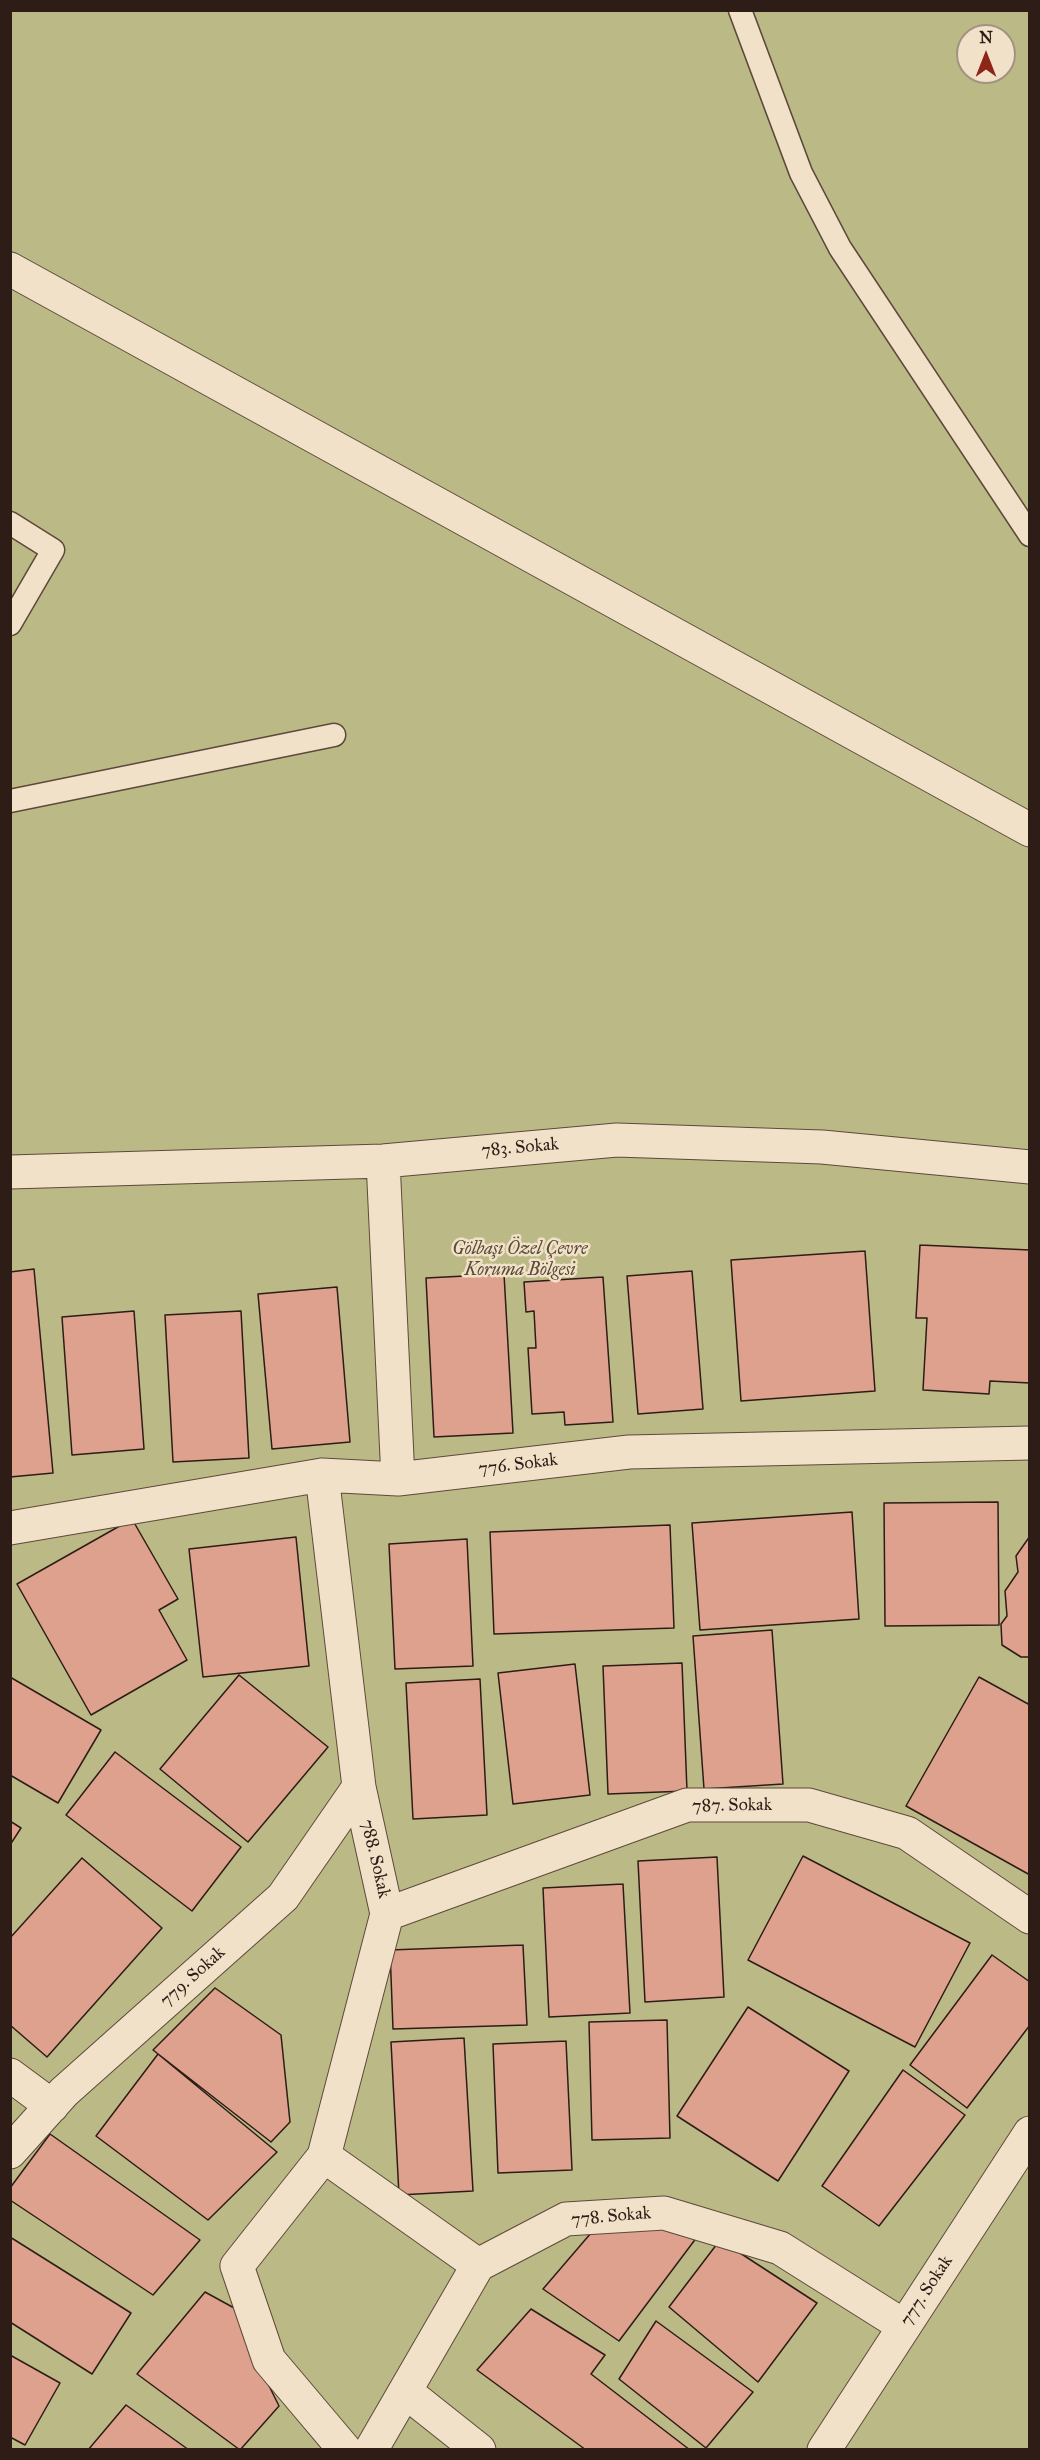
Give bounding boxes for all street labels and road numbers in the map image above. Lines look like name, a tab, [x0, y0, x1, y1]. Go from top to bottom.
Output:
street label: 783. Sokak	[480, 1134, 560, 1162]
street label: 776. Sokak	[477, 1449, 559, 1481]
street label: 787. Sokak	[692, 1795, 772, 1817]
street label: 788. Sokak	[355, 1818, 395, 1900]
street label: 779. Sokak	[156, 1942, 230, 2012]
street label: 778. Sokak	[570, 2203, 652, 2231]
street label: 777. Sokak	[896, 2252, 958, 2330]

